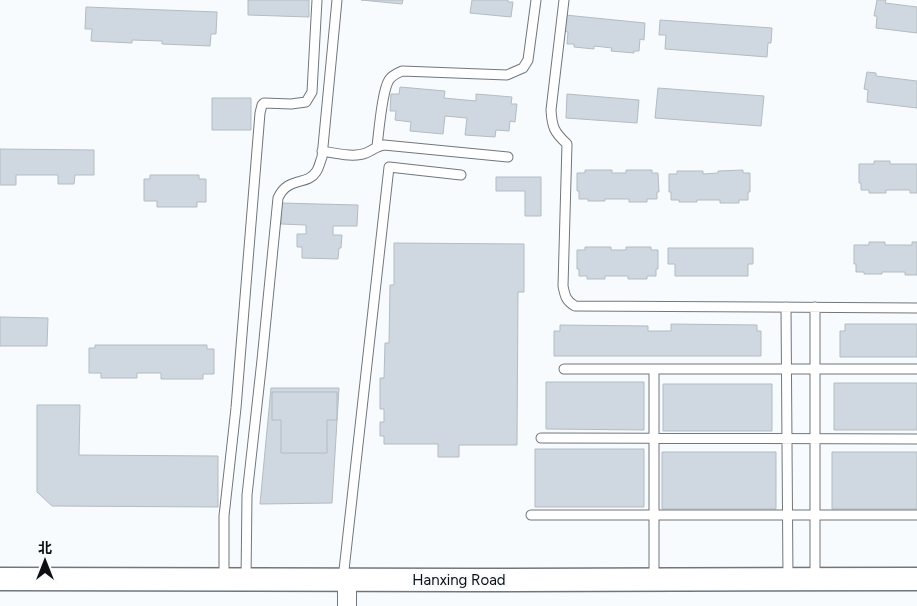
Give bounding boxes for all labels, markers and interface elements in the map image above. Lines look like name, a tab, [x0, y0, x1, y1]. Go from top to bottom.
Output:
north arrow	[20, 536, 70, 586]
text: 北	[38, 540, 52, 557]
street label: Hanxing Road	[412, 571, 506, 589]

